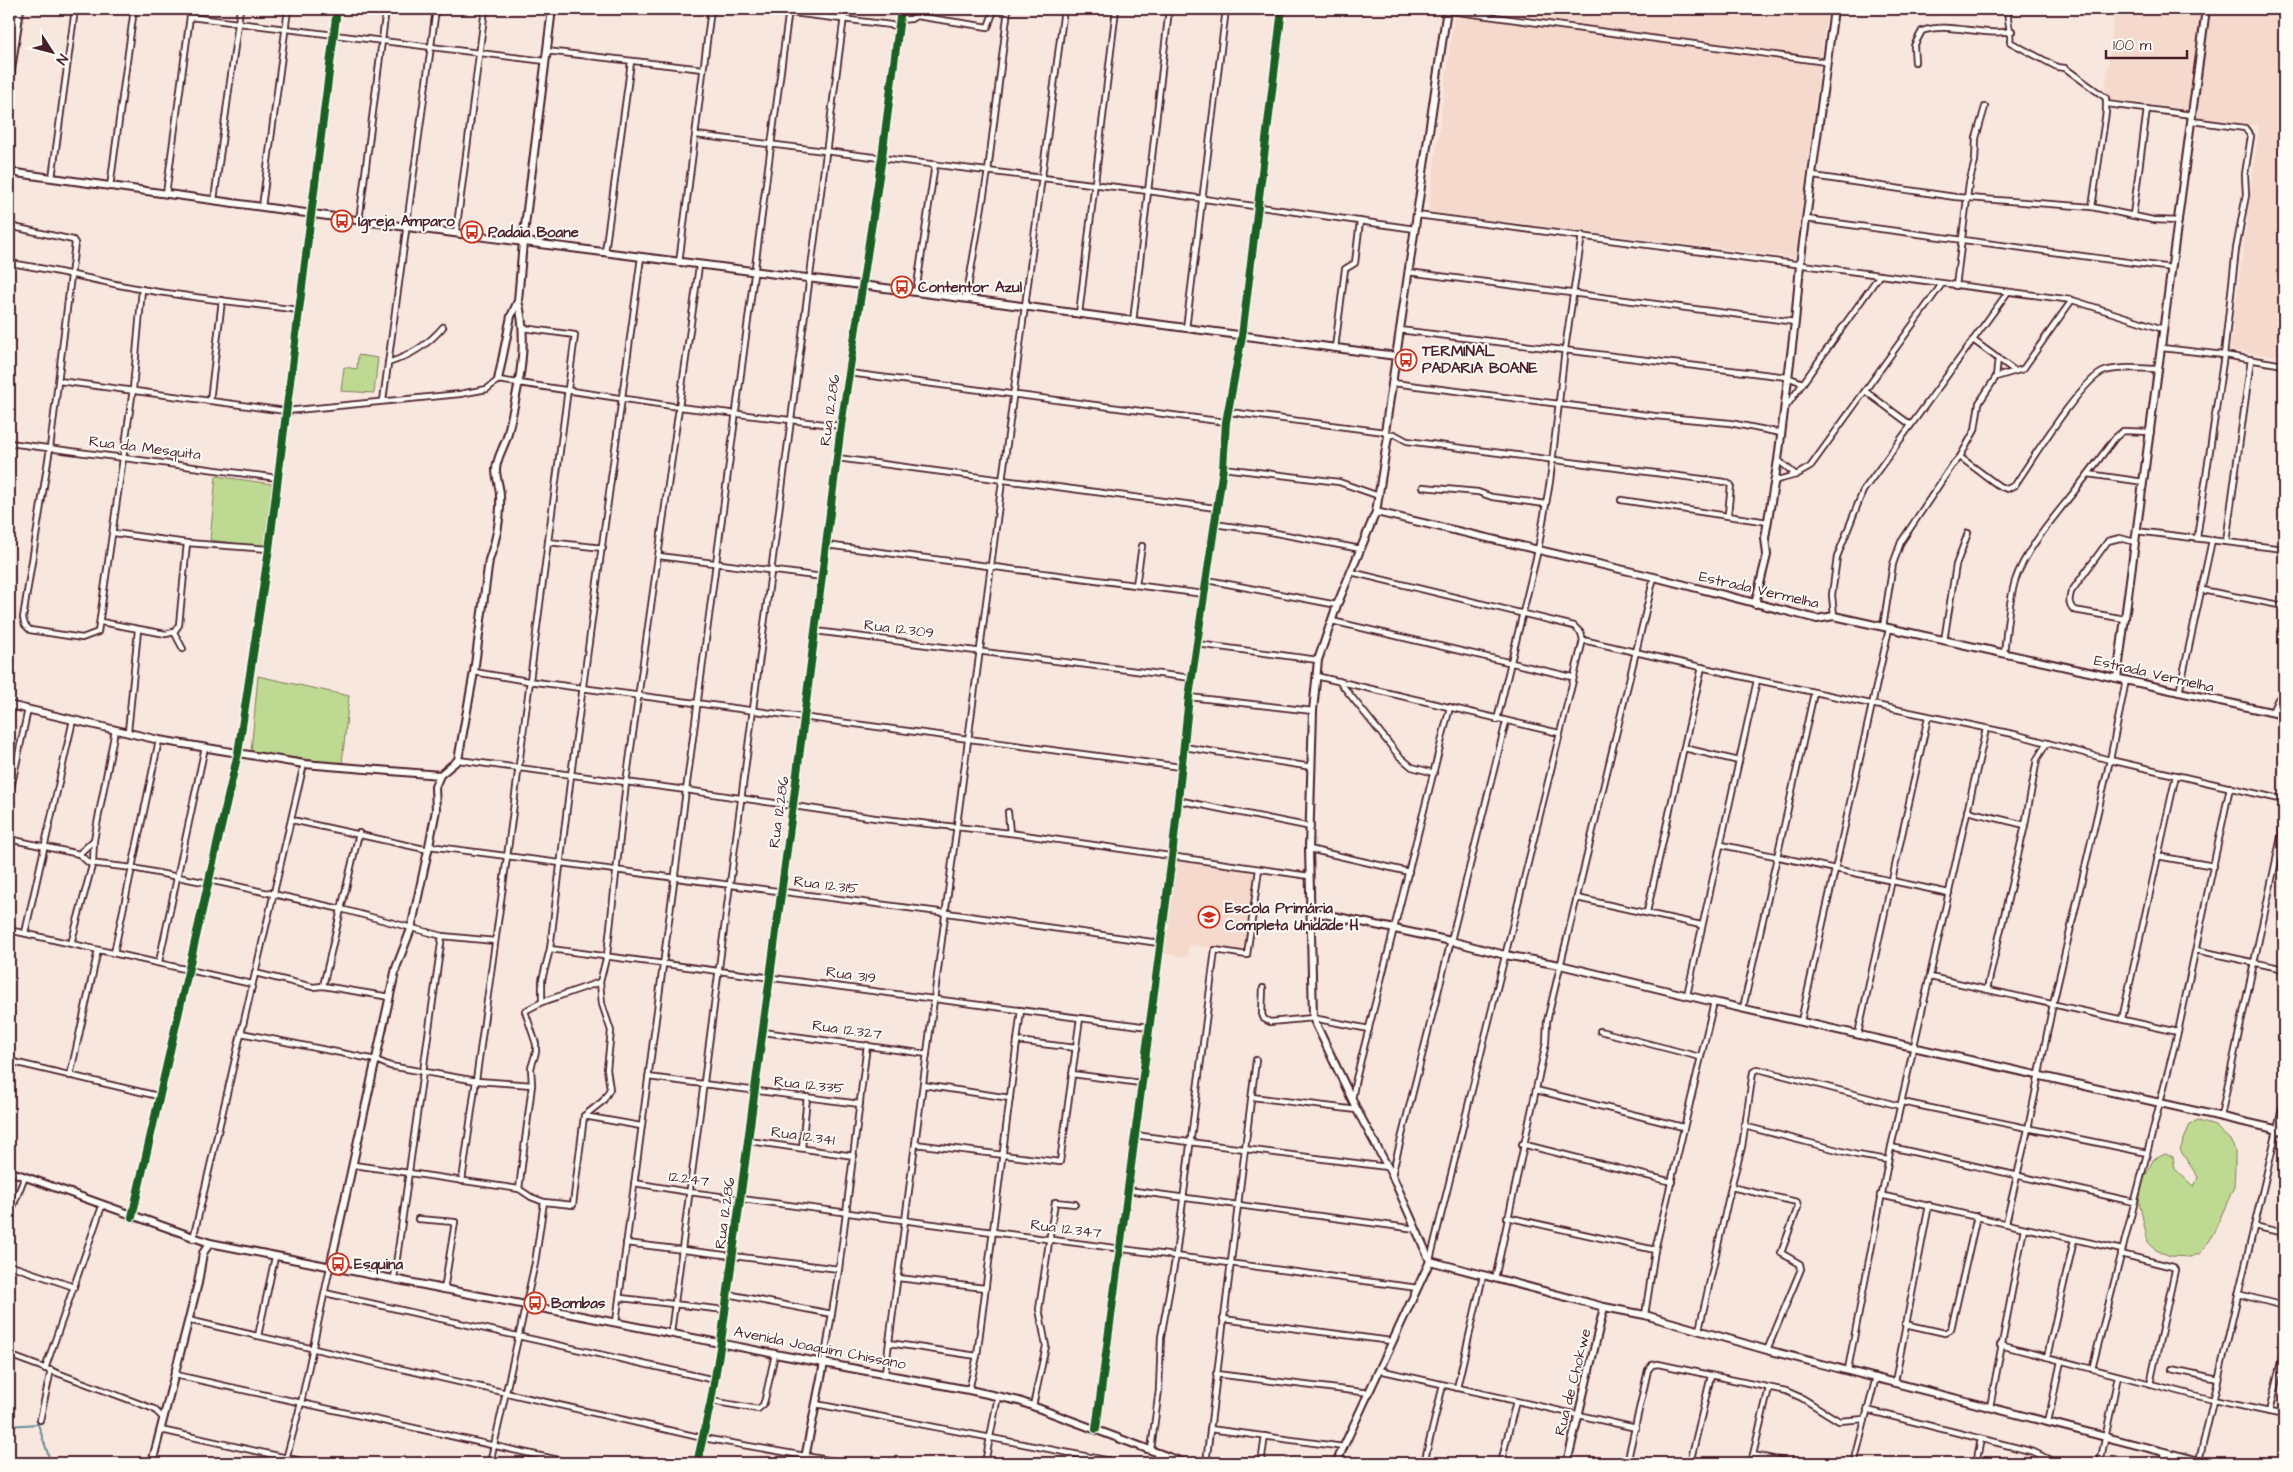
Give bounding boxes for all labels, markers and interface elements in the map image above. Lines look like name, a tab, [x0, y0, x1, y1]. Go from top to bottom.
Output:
north arrow	[28, 28, 78, 78]
scale bar	[2106, 28, 2187, 60]
text: 100 m	[2113, 35, 2152, 56]
text: N	[51, 50, 72, 69]
bus stop icon: Igreja Amparo	[330, 209, 354, 233]
place label: Igreja Amparo	[358, 211, 455, 234]
bus stop icon: Padaia Boane	[460, 220, 484, 244]
place label: Padaia Boane	[488, 222, 579, 243]
bus stop icon: Contentor Azul	[890, 275, 914, 299]
place label: Contentor Azul	[918, 277, 1023, 298]
place label: TERMINAL PADARIA BOANE	[1421, 341, 1538, 379]
bus stop icon: TERMINAL PADARIA BOANE	[1394, 348, 1418, 372]
street label: Rua 12.286	[815, 372, 846, 447]
street label: Rua da Mesquita	[88, 431, 203, 465]
street label: Estrada Vermelha	[1697, 566, 1821, 614]
street label: Rua 12.309	[863, 614, 935, 644]
street label: Estrada Vermelha	[2092, 650, 2216, 698]
street label: Rua 12.286	[764, 774, 795, 849]
street label: Rua 12.315	[793, 871, 860, 899]
place label: Escola Primária Completa Unidade H	[1225, 898, 1359, 936]
school or university icon: Escola Primária Completa Unidade H	[1197, 905, 1221, 929]
street label: Rua 319	[825, 961, 877, 989]
street label: Rua 12.327	[811, 1015, 883, 1045]
street label: Rua 12.335	[773, 1071, 846, 1099]
street label: Rua 12.341	[770, 1121, 836, 1151]
street label: 12.247	[667, 1166, 711, 1192]
street label: Rua 12.286	[710, 1175, 741, 1250]
street label: Rua 12.347	[1029, 1214, 1103, 1244]
bus stop icon: Esquina	[326, 1252, 350, 1276]
place label: Esquina	[354, 1254, 403, 1275]
bus stop icon: Bombas	[523, 1291, 547, 1315]
place label: Bombas	[551, 1293, 606, 1314]
street label: Avenida Joaquim Chissano	[732, 1321, 908, 1375]
street label: Rua de Chokwe	[1550, 1326, 1596, 1438]

